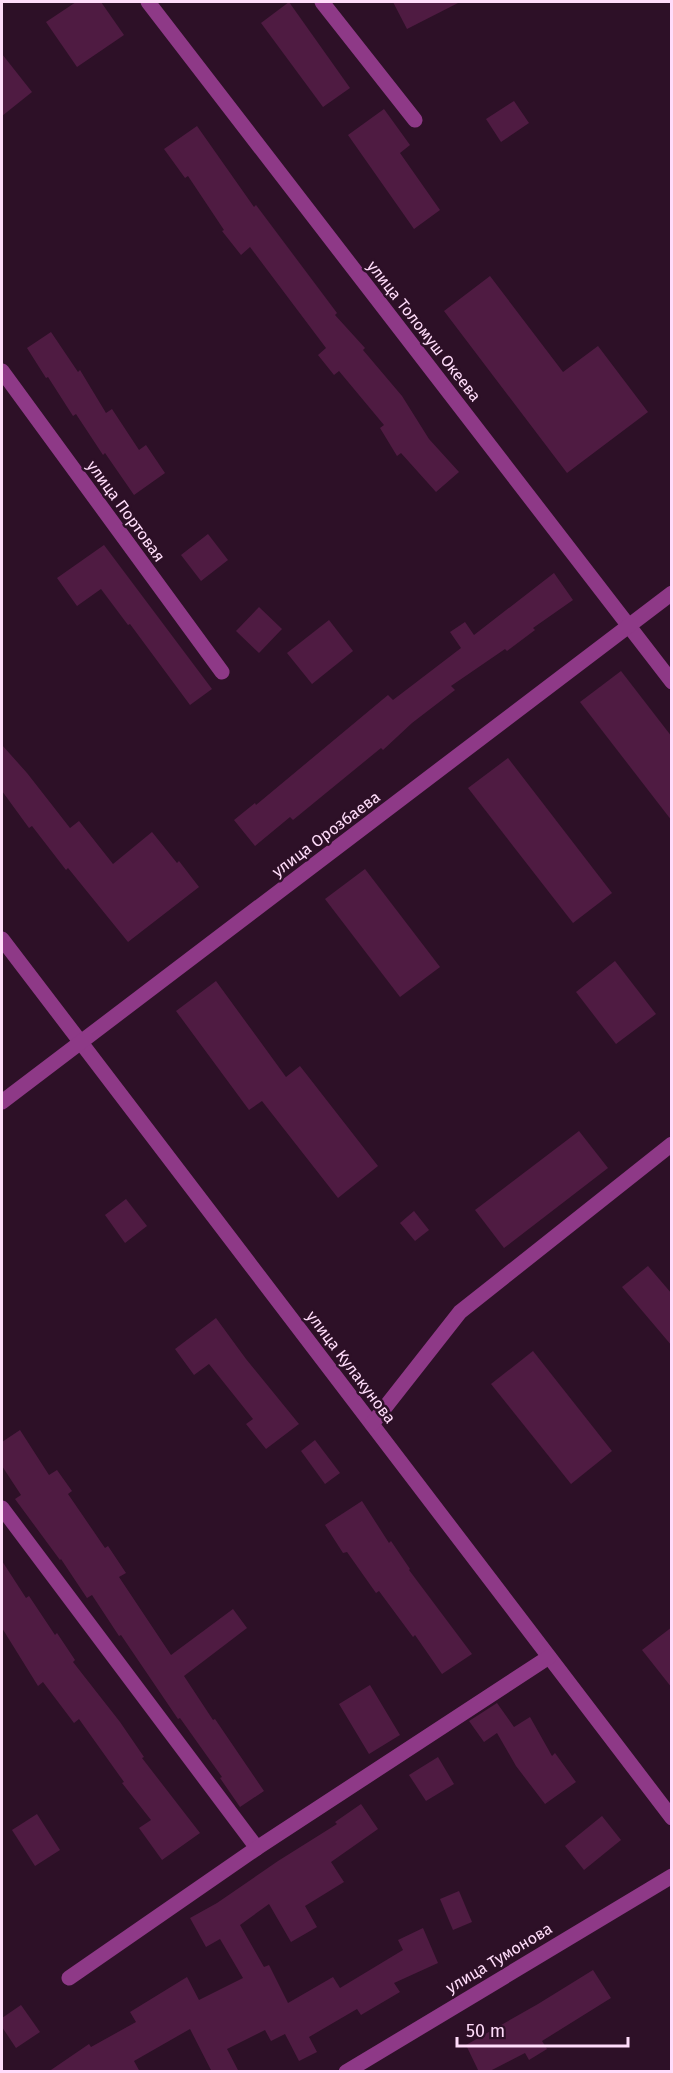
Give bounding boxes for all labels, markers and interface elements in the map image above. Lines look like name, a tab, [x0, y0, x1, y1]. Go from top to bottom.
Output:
street label: улица Толомуш Океева	[363, 257, 485, 405]
street label: улица Портовая	[83, 457, 169, 565]
street label: улица Орозбаева	[268, 787, 384, 881]
street label: улица Кулакунова	[302, 1307, 400, 1427]
street label: улица Тумонова	[442, 1919, 556, 1997]
scale bar	[457, 2010, 628, 2048]
text: 50 m	[466, 2020, 505, 2042]

